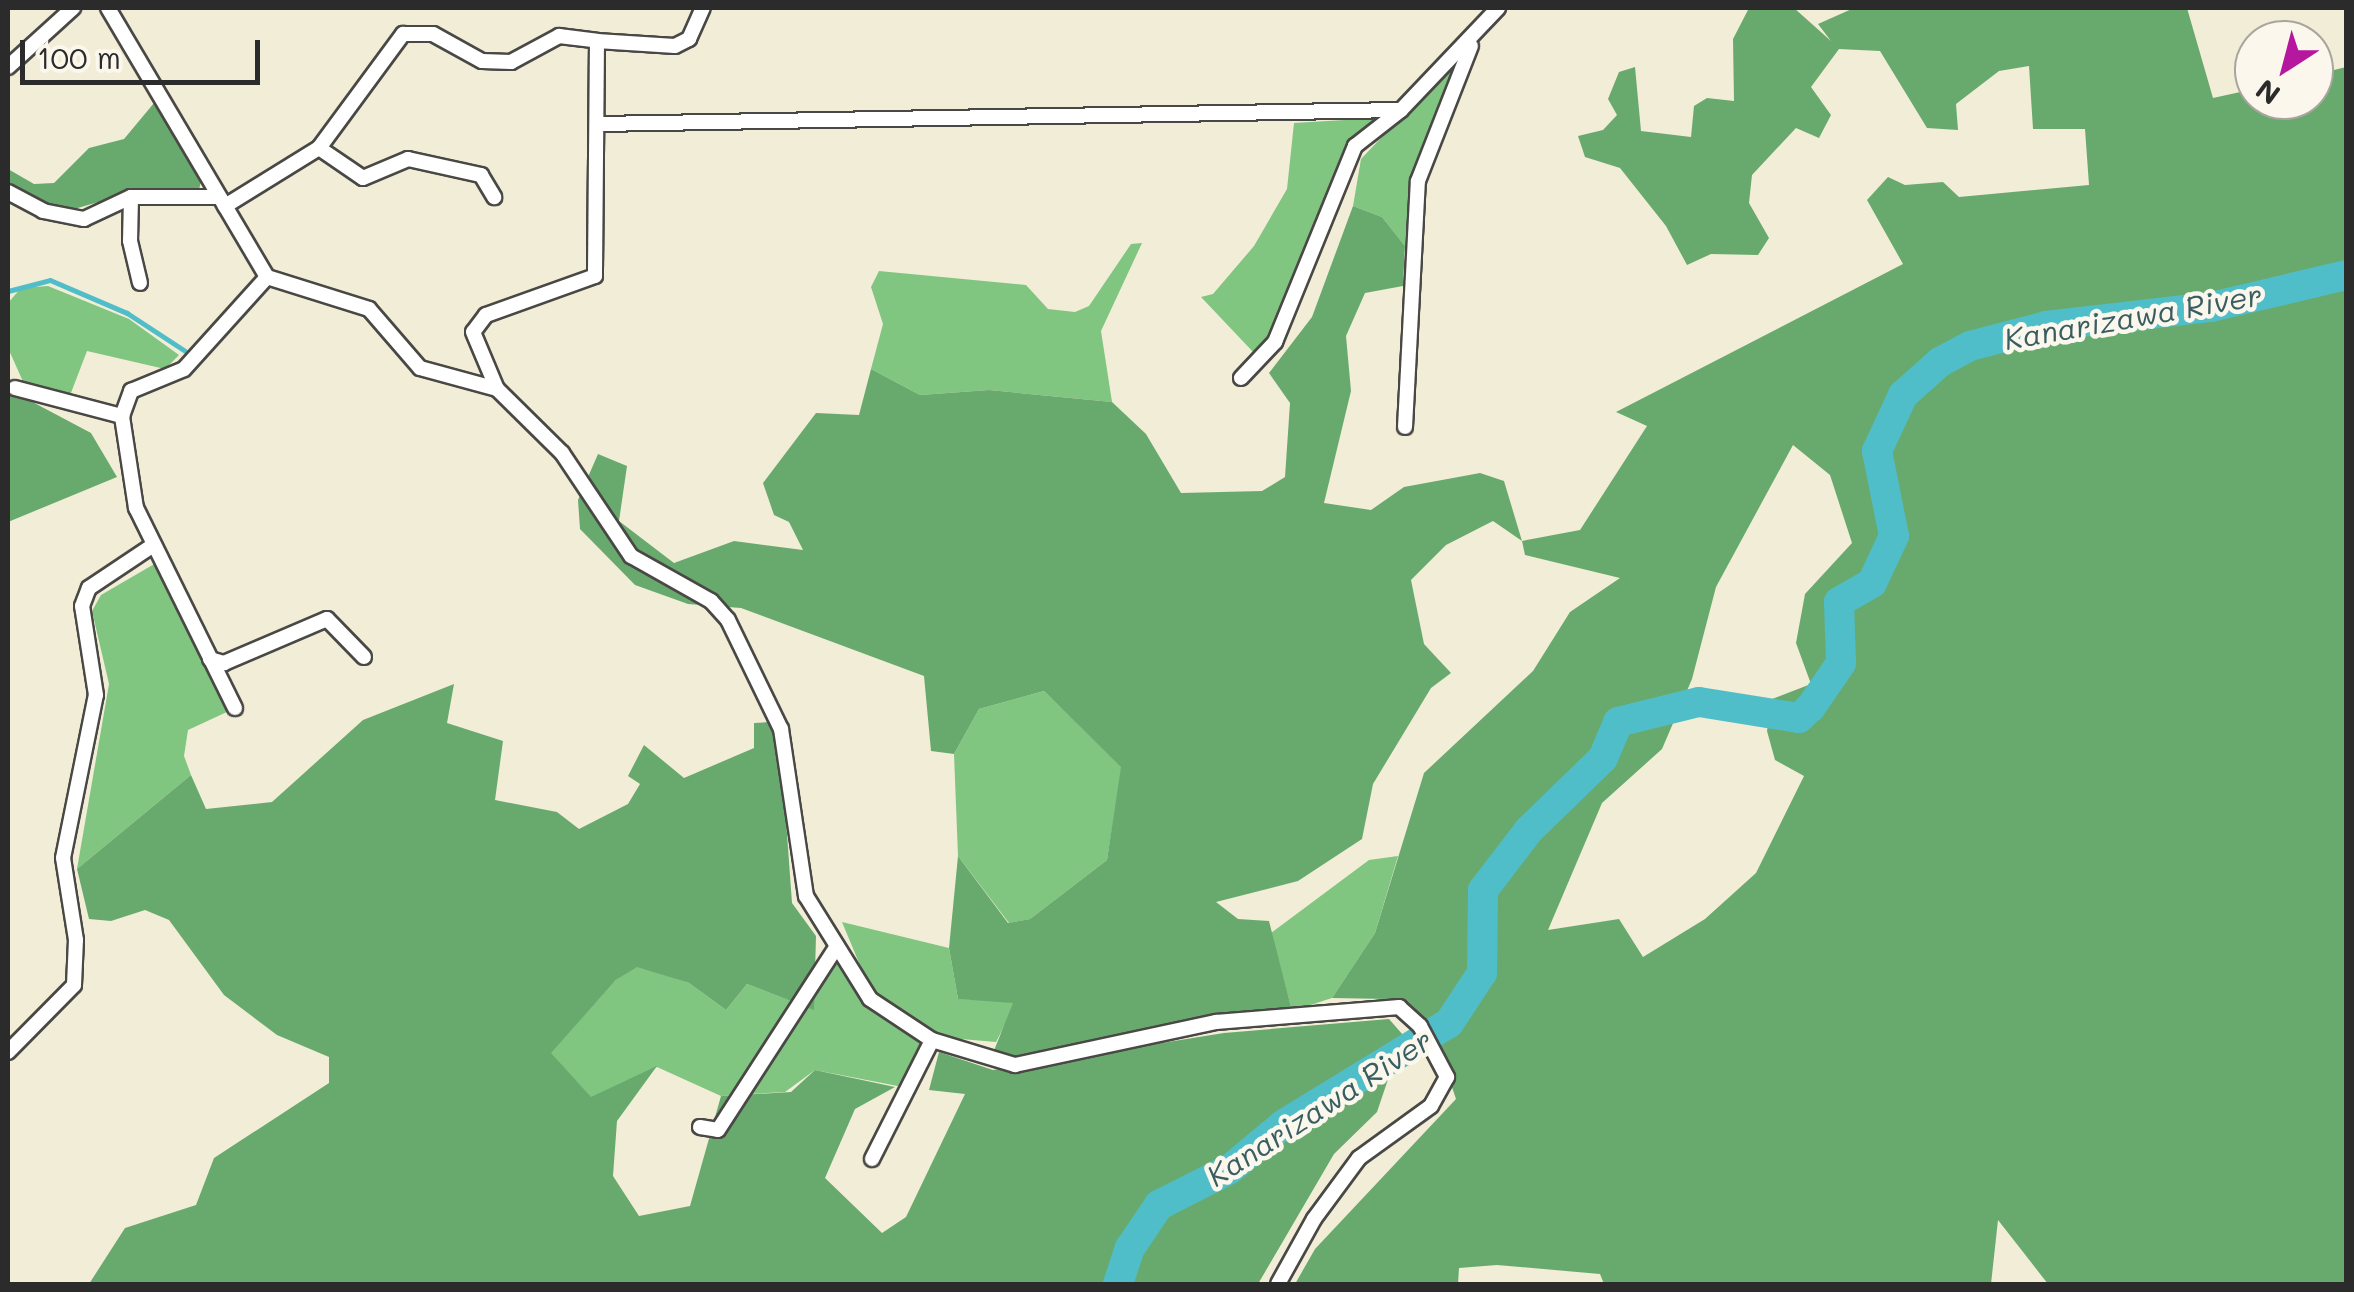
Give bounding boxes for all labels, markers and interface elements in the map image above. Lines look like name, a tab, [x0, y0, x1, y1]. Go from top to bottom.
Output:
scale bar	[25, 20, 265, 82]
north arrow	[2234, 20, 2334, 120]
text: 100 m	[37, 37, 121, 77]
text: N	[2248, 72, 2287, 113]
water label: Kanarizawa River	[2001, 276, 2265, 356]
water label: Kanarizawa River	[1200, 1021, 1438, 1193]

